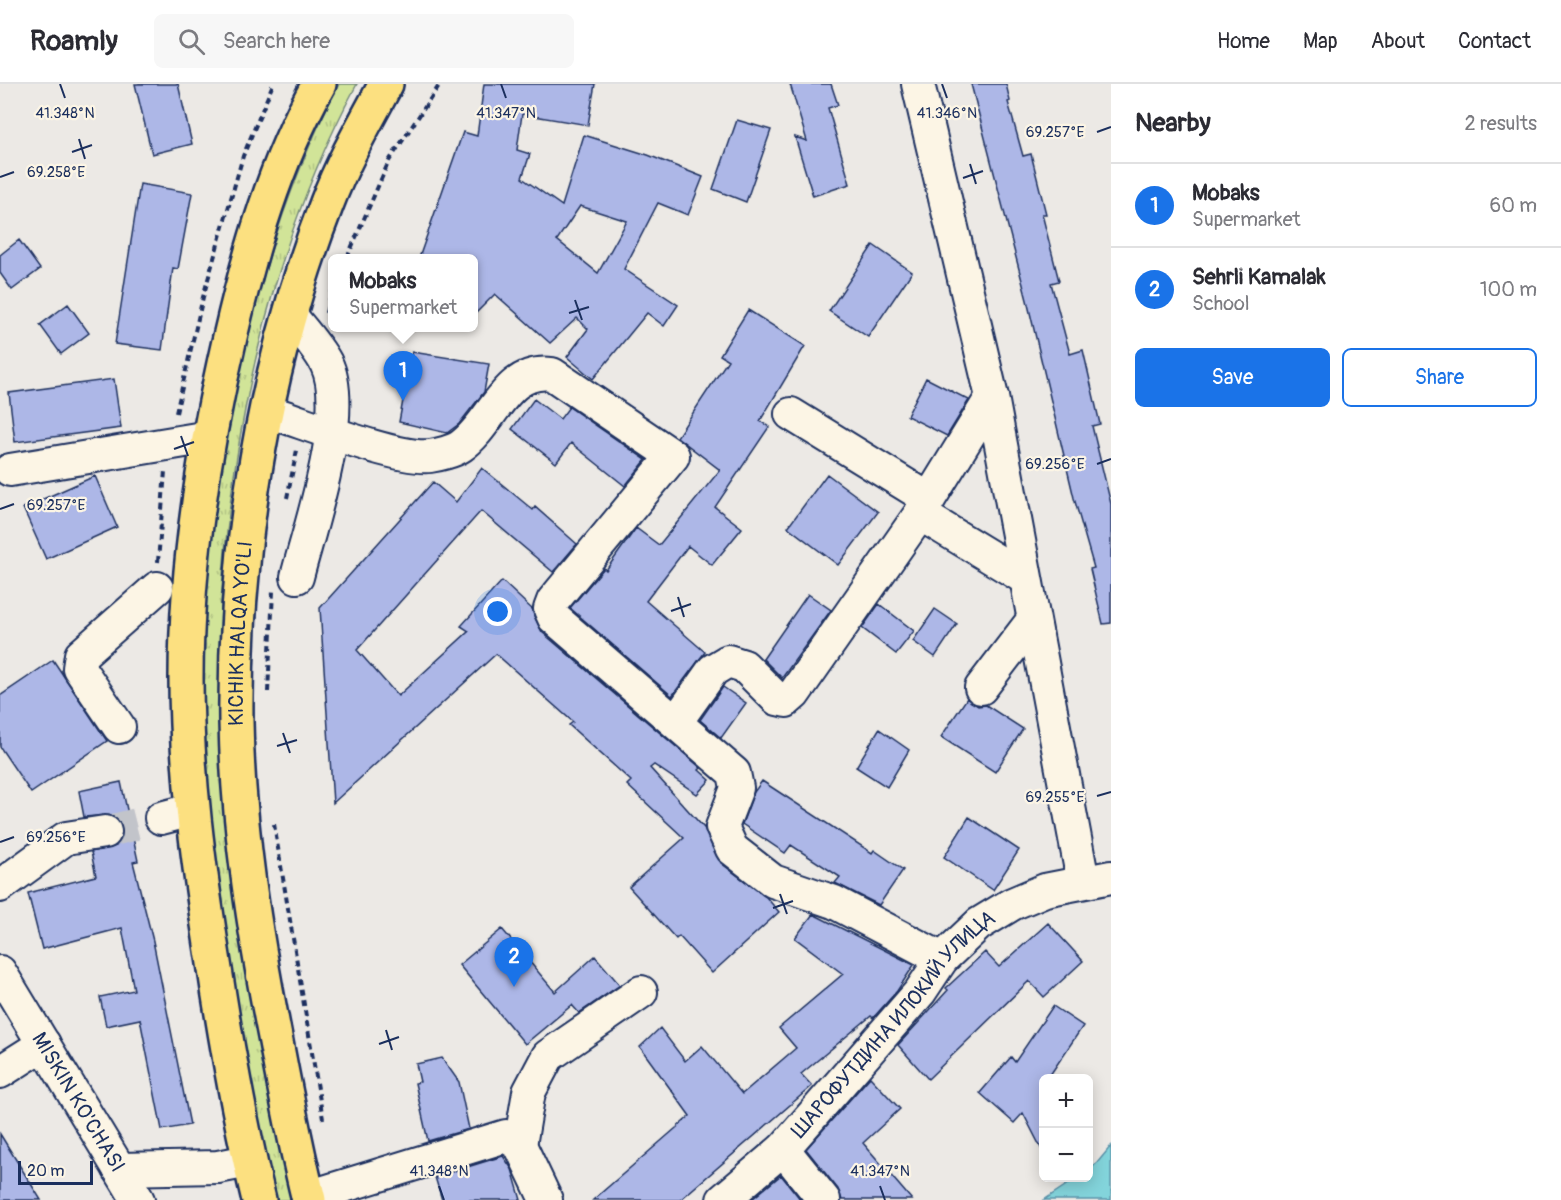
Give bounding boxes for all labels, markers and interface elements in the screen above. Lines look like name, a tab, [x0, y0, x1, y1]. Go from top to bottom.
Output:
search box	[154, 14, 574, 68]
text: Roamly	[30, 24, 118, 59]
icon: search	[175, 25, 208, 58]
text: Search here	[223, 27, 330, 55]
text: Home	[1217, 28, 1270, 55]
text: Map	[1303, 28, 1338, 55]
text: About	[1371, 28, 1425, 55]
text: Contact	[1458, 28, 1531, 55]
text: 41.348°N	[35, 104, 95, 123]
text: 41.347°N	[476, 104, 536, 123]
text: 41.346°N	[917, 104, 977, 123]
text: Nearby	[1135, 107, 1211, 139]
text: 2 results	[1465, 111, 1537, 136]
text: 69.257°E	[1026, 123, 1084, 142]
text: 69.258°E	[27, 163, 85, 182]
text: Mobaks	[1192, 179, 1260, 207]
text: 1	[1151, 193, 1158, 218]
text: 60 m	[1490, 193, 1537, 218]
text: Supermarket	[1192, 207, 1301, 232]
popup	[328, 254, 478, 332]
text: Sehrli Kamalak	[1192, 263, 1326, 291]
text: Mobaks	[349, 267, 416, 295]
text: 2	[1149, 277, 1160, 302]
text: 100 m	[1480, 277, 1537, 302]
text: School	[1192, 291, 1249, 316]
text: Supermarket	[349, 295, 457, 320]
button: Save	[1135, 348, 1330, 407]
button: Share	[1342, 348, 1537, 407]
pin: 1	[384, 352, 422, 401]
text: 69.256°E	[1025, 455, 1085, 474]
text: 69.257°E	[27, 496, 85, 515]
street label: KICHIK HALQA YO'LI	[223, 540, 259, 726]
your location	[483, 597, 512, 626]
text: 69.255°E	[1026, 788, 1085, 807]
text: 69.256°E	[26, 828, 86, 847]
street label: ШАРОФУТДИНА ИЛОКИЙ УЛИЦА	[786, 904, 1000, 1144]
pin: 2	[494, 938, 534, 987]
street label: MISKIN KO'CHASI	[26, 1027, 131, 1177]
map controls	[1039, 1074, 1093, 1182]
button: +	[1039, 1074, 1093, 1128]
button: −	[1039, 1128, 1093, 1182]
scale bar	[18, 1158, 93, 1186]
text: 20 m	[27, 1161, 65, 1181]
text: 41.348°N	[409, 1162, 469, 1181]
text: 41.347°N	[850, 1162, 910, 1181]

